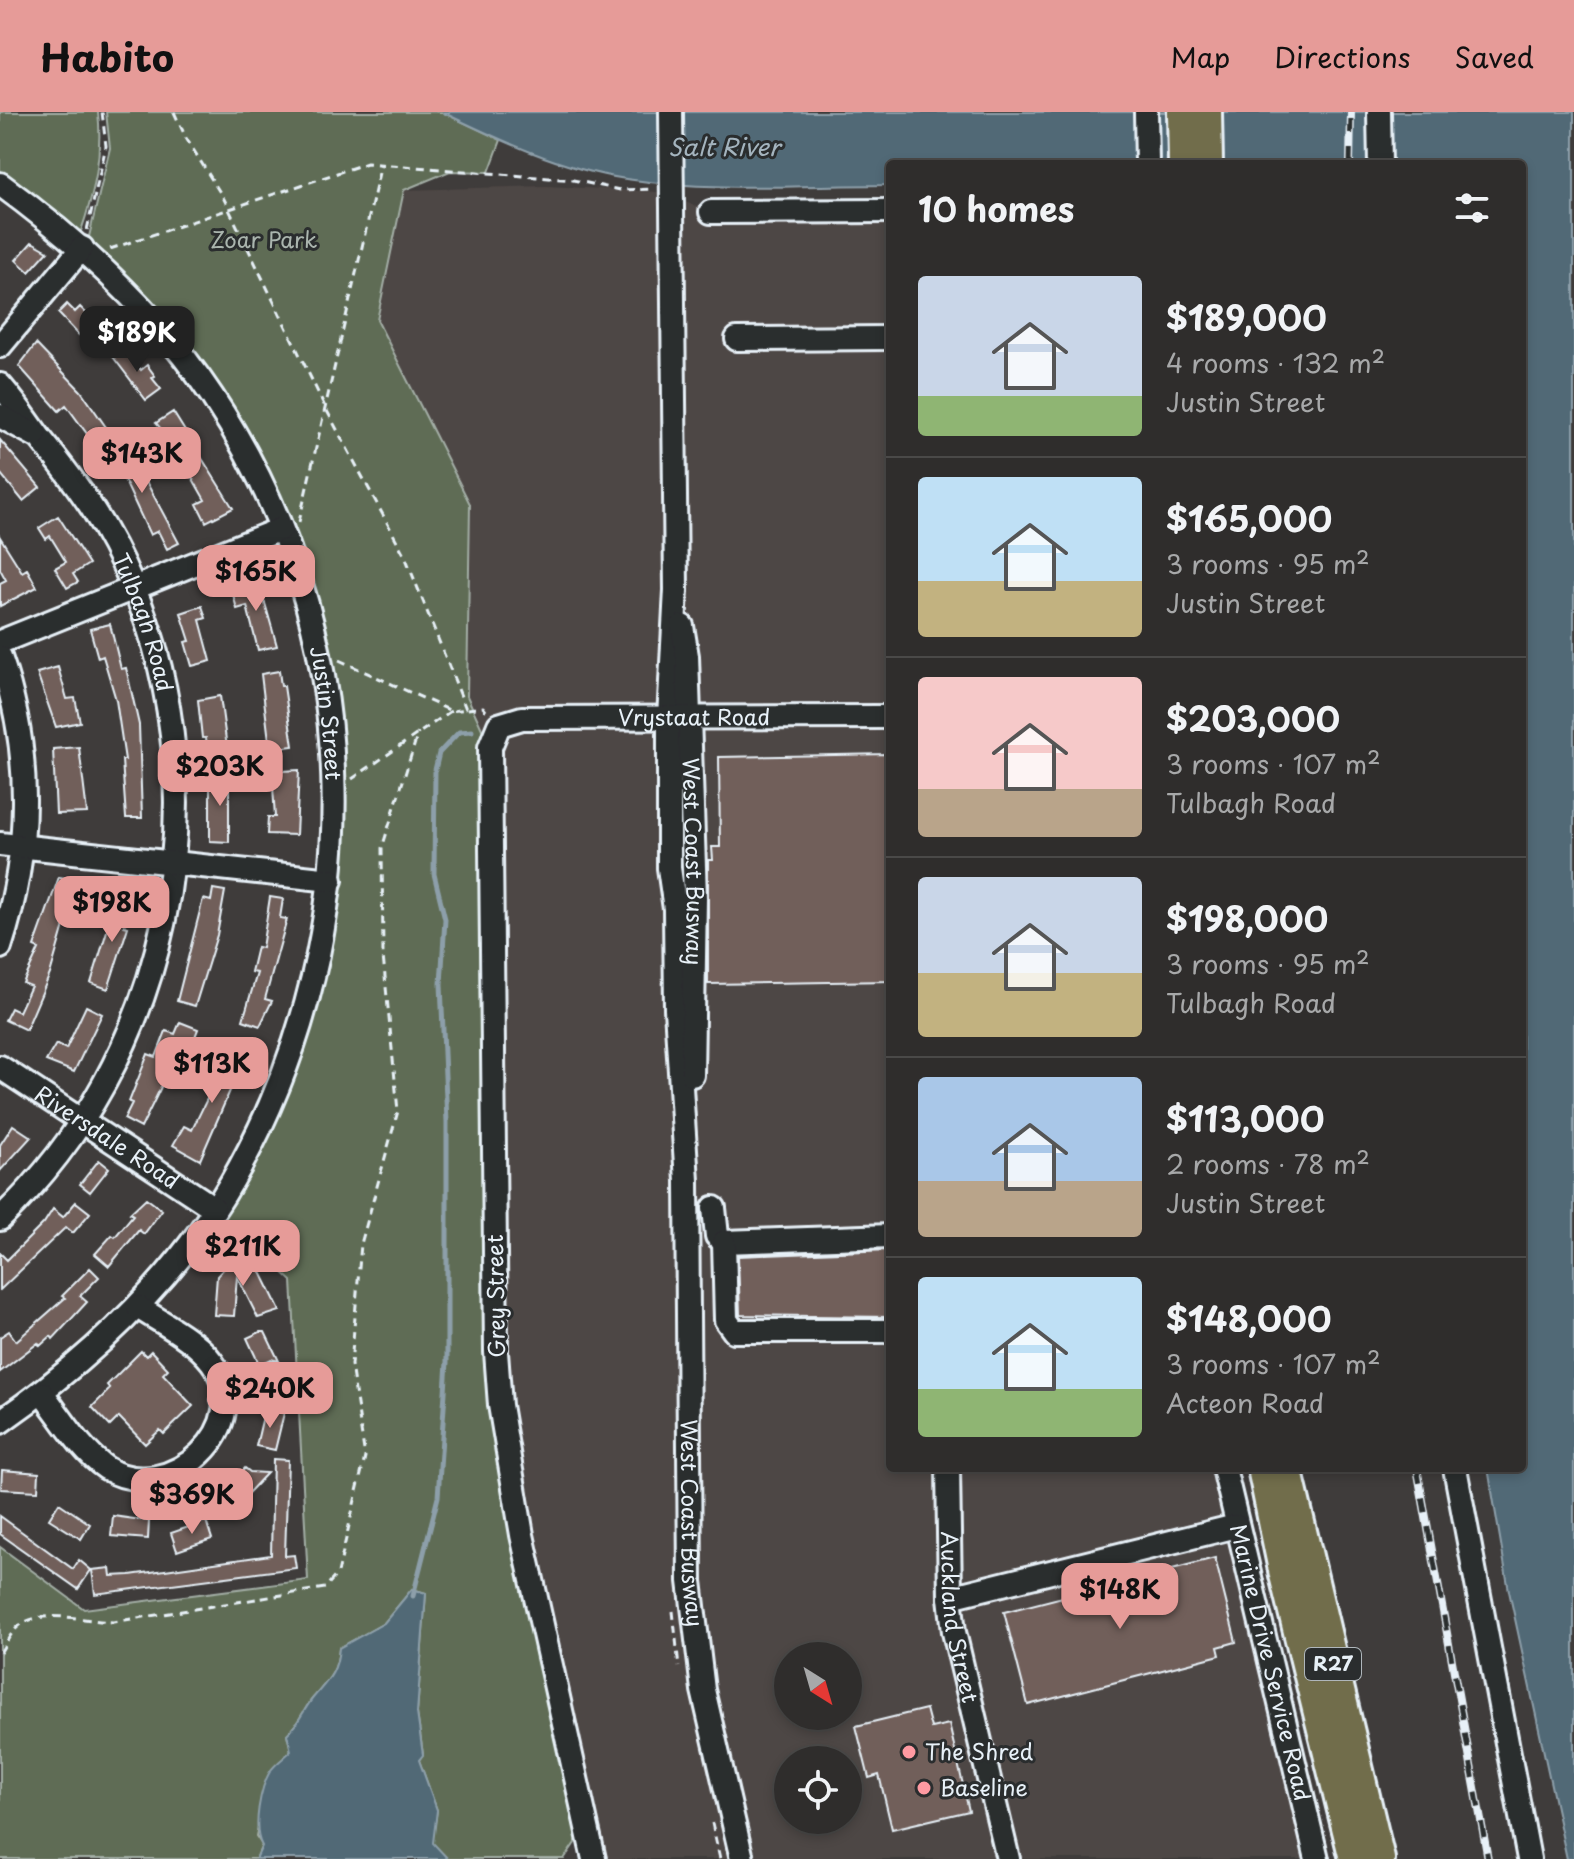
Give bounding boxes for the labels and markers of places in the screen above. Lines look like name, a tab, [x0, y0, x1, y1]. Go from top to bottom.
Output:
pin: $189K	[81, 306, 193, 374]
pin: $143K	[86, 427, 198, 495]
pin: $165K	[200, 545, 312, 613]
pin: $203K	[164, 740, 276, 808]
pin: $198K	[56, 876, 168, 944]
pin: $113K	[156, 1037, 268, 1105]
pin: $211K	[187, 1220, 299, 1288]
pin: $240K	[214, 1362, 326, 1430]
pin: $369K	[136, 1468, 248, 1536]
pin: $148K	[1064, 1563, 1176, 1631]
place label: The Shred	[925, 1734, 1033, 1767]
marker: The Shred	[900, 1743, 918, 1761]
place label: Baseline	[940, 1770, 1028, 1803]
marker: Baseline	[915, 1779, 933, 1797]

